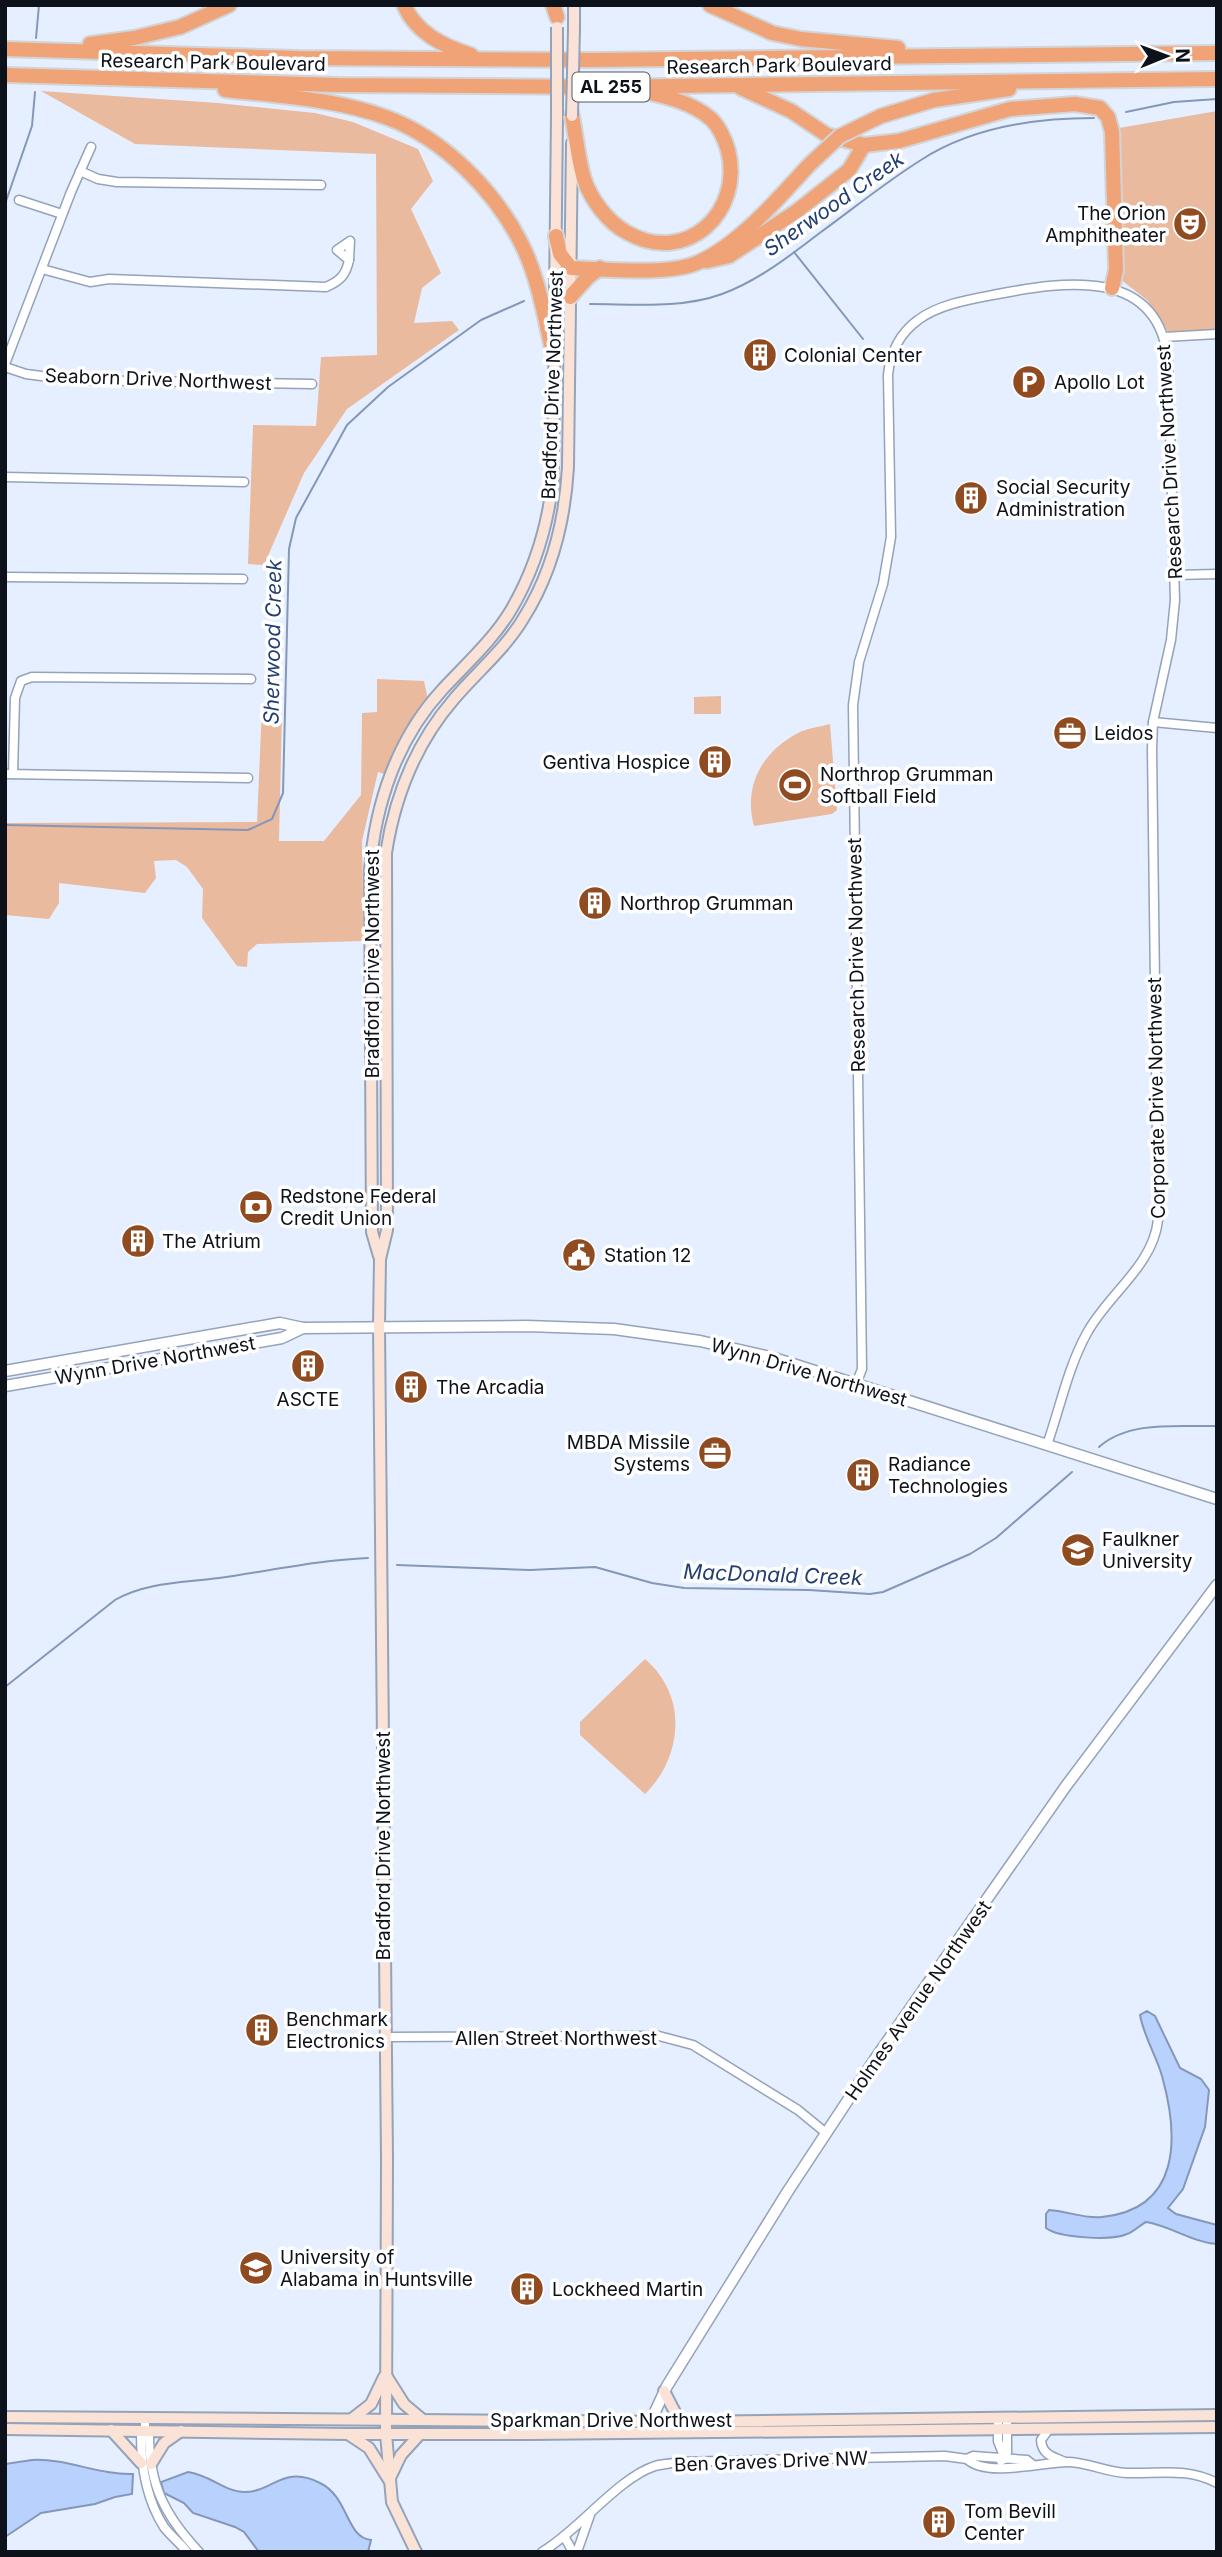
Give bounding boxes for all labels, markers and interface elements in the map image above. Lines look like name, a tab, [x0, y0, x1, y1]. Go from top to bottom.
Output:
north arrow	[1131, 21, 1201, 91]
text: N	[1171, 48, 1194, 63]
street label: Research Park Boulevard	[100, 49, 326, 76]
street label: Research Park Boulevard	[666, 52, 892, 79]
road number: AL 255	[572, 72, 650, 102]
water label: Sherwood Creek	[759, 146, 909, 261]
place label: The Orion Amphitheater	[1045, 202, 1166, 247]
theatre icon: The Orion Amphitheater	[1171, 205, 1209, 243]
street label: Bradford Drive Northwest	[537, 270, 568, 500]
building icon: Colonial Center	[741, 336, 779, 374]
place label: Colonial Center	[784, 344, 922, 367]
street label: Research Drive Northwest	[1152, 344, 1187, 580]
parking icon: Apollo Lot	[1010, 363, 1048, 401]
street label: Seaborn Drive Northwest	[44, 364, 272, 395]
place label: Apollo Lot	[1054, 371, 1144, 394]
place label: Social Security Administration	[996, 476, 1131, 521]
building icon: Social Security Administration	[952, 479, 990, 517]
water label: Sherwood Creek	[259, 559, 286, 725]
office icon: Leidos	[1051, 714, 1089, 752]
place label: Leidos	[1094, 722, 1153, 745]
building icon: Gentiva Hospice	[696, 743, 734, 781]
place label: Gentiva Hospice	[542, 751, 690, 774]
place label: Northrop Grumman Softball Field	[820, 763, 994, 808]
sports icon: Northrop Grumman Softball Field	[776, 766, 814, 804]
street label: Research Drive Northwest	[843, 837, 870, 1073]
street label: Bradford Drive Northwest	[361, 849, 384, 1079]
building icon: Northrop Grumman	[576, 884, 614, 922]
place label: Northrop Grumman	[620, 892, 794, 915]
street label: Corporate Drive Northwest	[1143, 977, 1170, 1219]
place label: Redstone Federal Credit Union	[280, 1185, 436, 1230]
bank icon: Redstone Federal Credit Union	[237, 1188, 275, 1226]
building icon: The Atrium	[119, 1222, 157, 1260]
place label: The Atrium	[162, 1230, 261, 1253]
public building icon: Station 12	[560, 1236, 598, 1274]
place label: Station 12	[604, 1244, 691, 1267]
street label: Wynn Drive Northwest	[53, 1332, 257, 1389]
street label: Wynn Drive Northwest	[708, 1333, 910, 1411]
building icon: ASCTE	[289, 1347, 327, 1385]
building icon: The Arcadia	[392, 1368, 430, 1406]
place label: The Arcadia	[436, 1376, 544, 1399]
place label: ASCTE	[277, 1388, 339, 1411]
place label: MBDA Missile Systems	[567, 1431, 690, 1476]
office icon: MBDA Missile Systems	[696, 1434, 734, 1472]
place label: Radiance Technologies	[888, 1453, 1008, 1498]
building icon: Radiance Technologies	[844, 1456, 882, 1494]
place label: Faulkner University	[1102, 1528, 1193, 1573]
school or university icon: Faulkner University	[1059, 1531, 1097, 1569]
water label: MacDonald Creek	[683, 1559, 864, 1590]
street label: Bradford Drive Northwest	[372, 1731, 395, 1961]
street label: Holmes Avenue Northwest	[841, 1896, 996, 2105]
place label: Benchmark Electronics	[286, 2008, 389, 2053]
building icon: Benchmark Electronics	[243, 2011, 281, 2049]
street label: Allen Street Northwest	[455, 2027, 657, 2050]
place label: University of Alabama in Huntsville	[280, 2246, 473, 2291]
school or university icon: University of Alabama in Huntsville	[237, 2249, 275, 2287]
building icon: Lockheed Martin	[508, 2270, 546, 2308]
place label: Lockheed Martin	[552, 2278, 703, 2301]
street label: Sparkman Drive Northwest	[490, 2409, 732, 2432]
street label: Ben Graves Drive NW	[674, 2447, 869, 2476]
place label: Tom Bevill Center	[964, 2500, 1056, 2545]
building icon: Tom Bevill Center	[920, 2503, 958, 2541]

